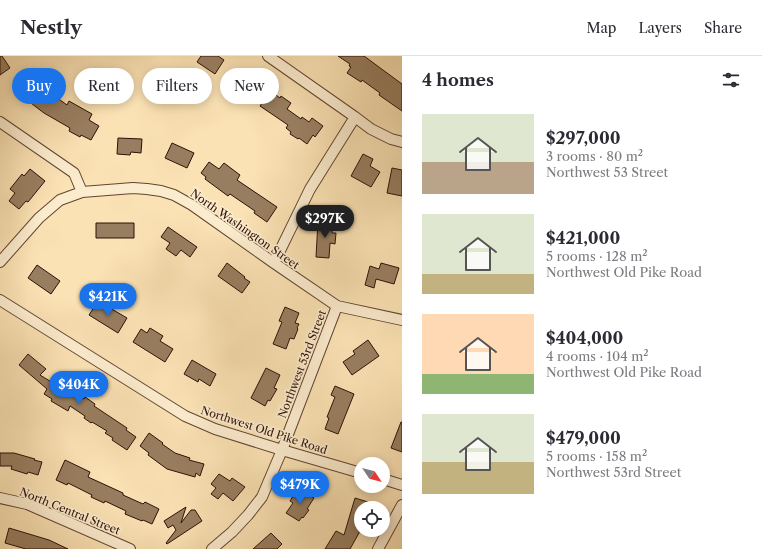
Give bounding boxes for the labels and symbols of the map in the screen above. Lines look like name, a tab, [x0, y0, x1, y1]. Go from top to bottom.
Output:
street label: North Washington Street	[188, 186, 302, 272]
pin: $297K	[297, 205, 353, 239]
pin: $421K	[80, 283, 136, 317]
street label: Northwest 53rd Street	[275, 308, 329, 420]
pin: $404K	[51, 371, 107, 405]
street label: Northwest Old Pike Road	[199, 403, 329, 457]
north arrow	[354, 457, 390, 493]
pin: $479K	[272, 471, 328, 505]
street label: North Central Street	[18, 484, 122, 538]

